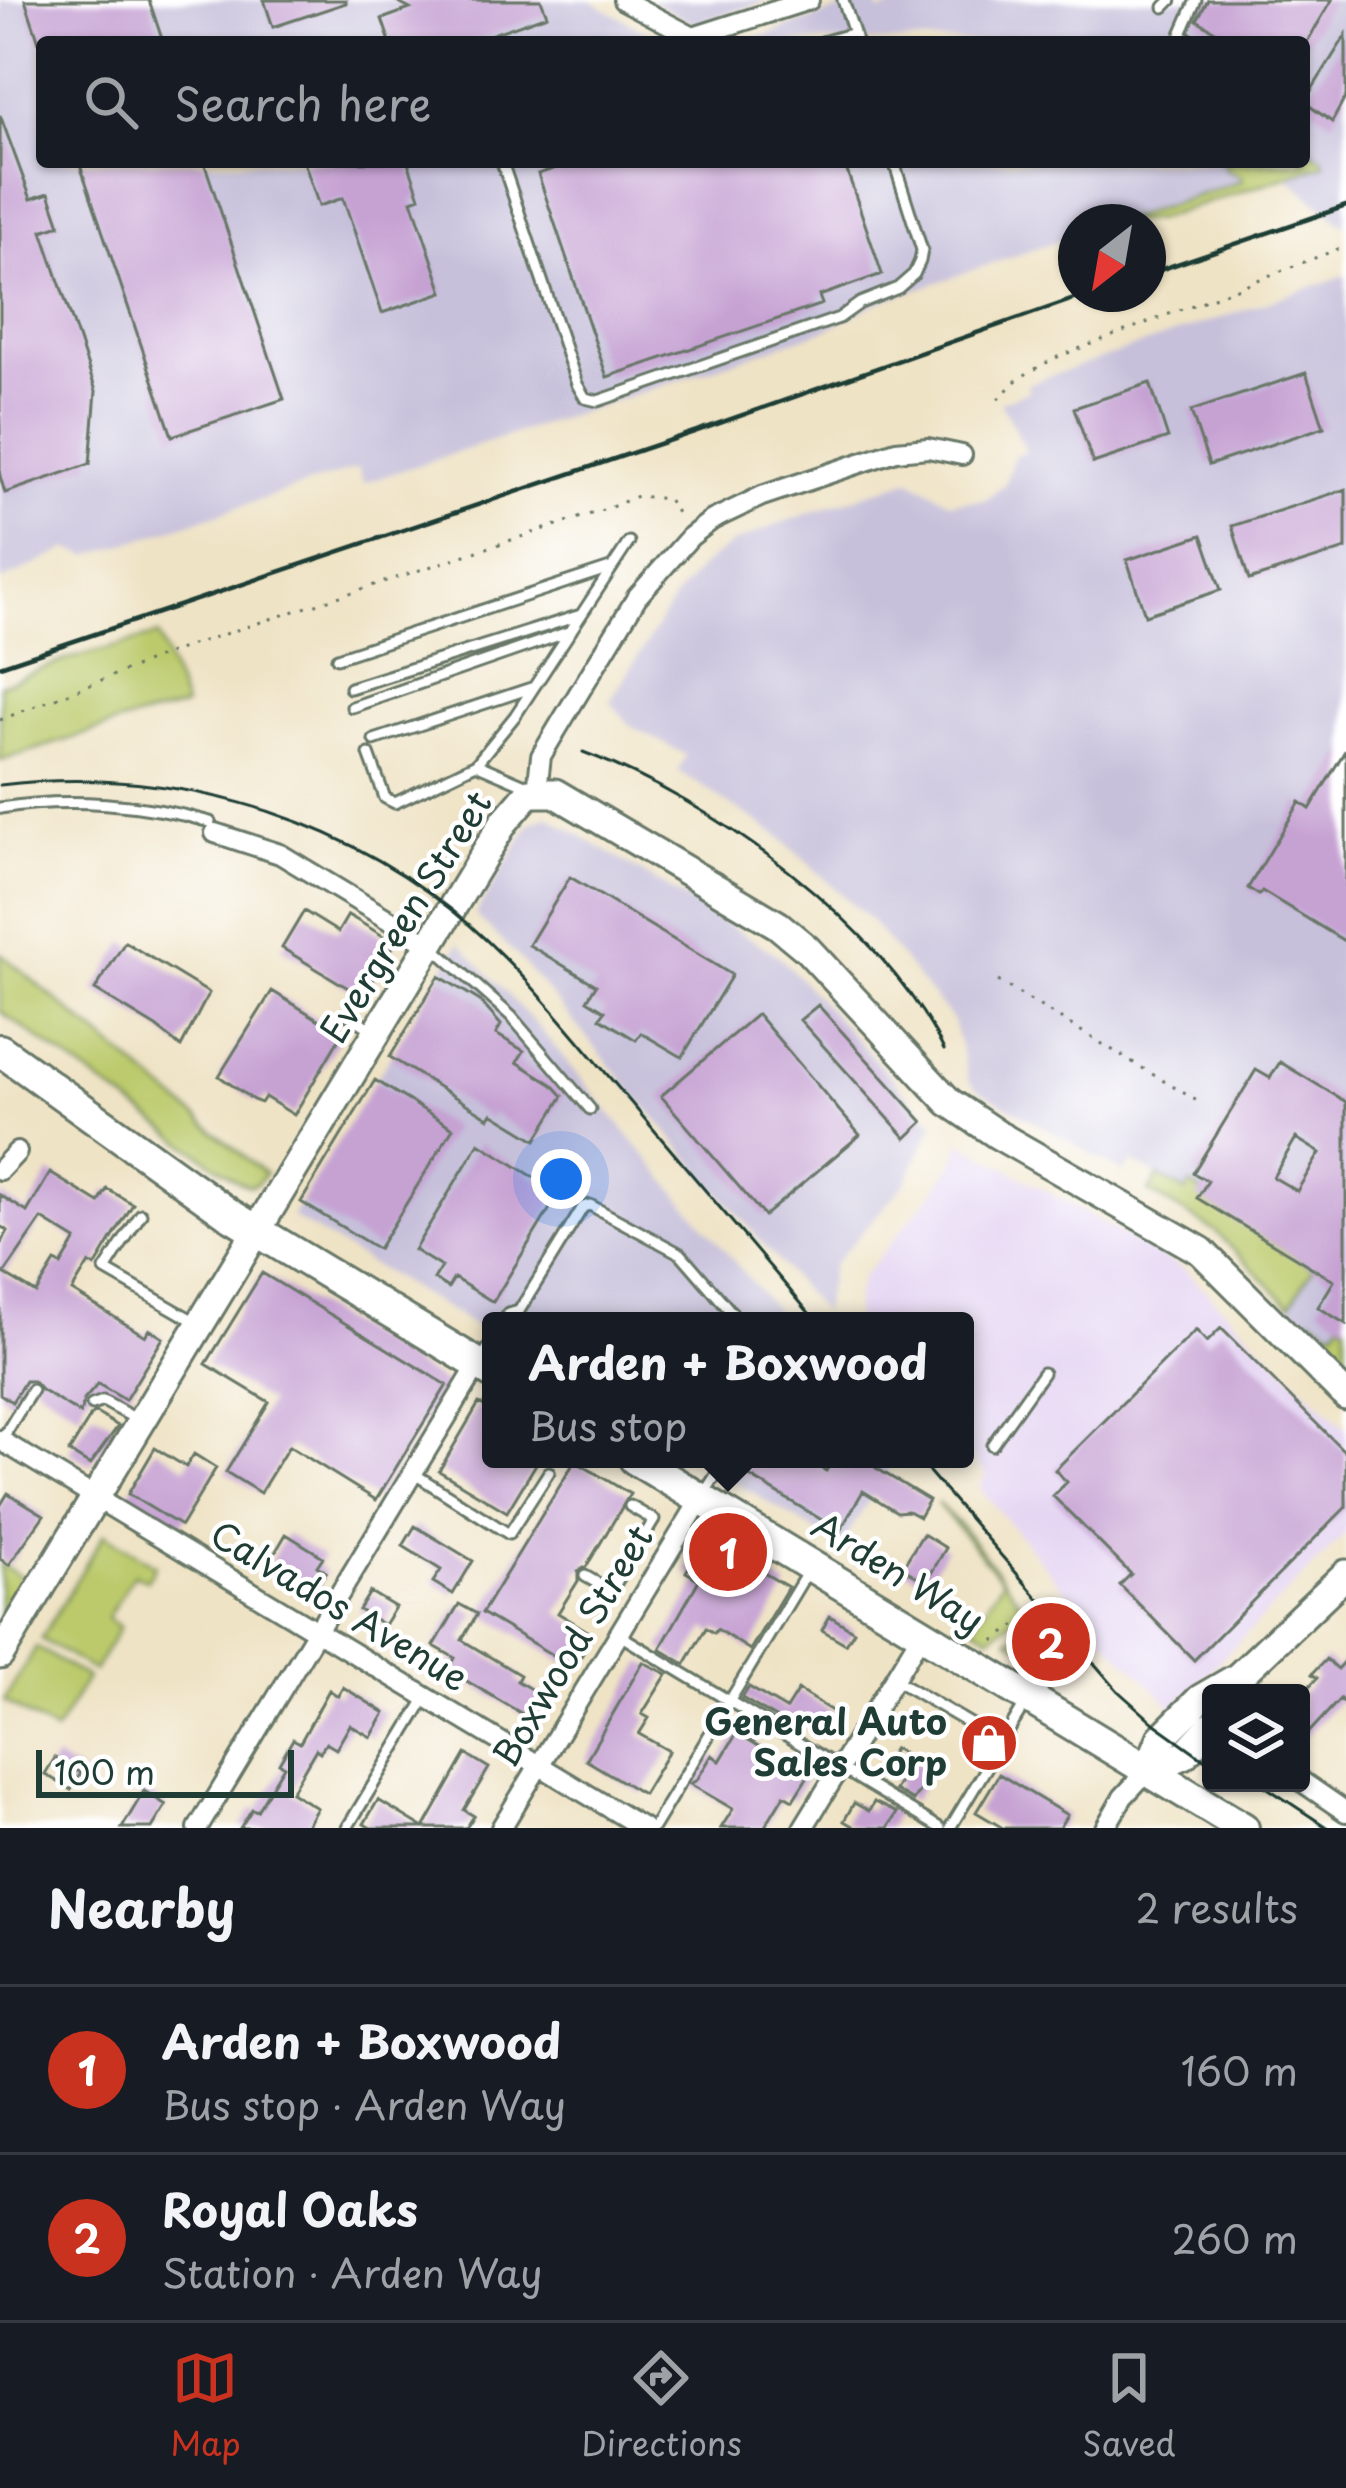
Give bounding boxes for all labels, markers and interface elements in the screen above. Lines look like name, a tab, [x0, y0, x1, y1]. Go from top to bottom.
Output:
search box	[36, 36, 1310, 168]
text: Search here	[174, 68, 431, 136]
icon: search	[78, 69, 144, 135]
north arrow	[1058, 204, 1166, 312]
street label: Evergreen Street	[305, 779, 504, 1052]
your location	[531, 1149, 591, 1209]
popup	[482, 1312, 974, 1468]
text: Arden + Boxwood	[529, 1327, 927, 1395]
text: Bus stop	[529, 1395, 687, 1454]
street label: Arden Way	[803, 1497, 996, 1646]
street label: Calvados Avenue	[201, 1506, 479, 1703]
pin: 1	[689, 1507, 767, 1597]
street label: Boxwood Street	[478, 1514, 665, 1776]
pin: 2	[1012, 1597, 1090, 1687]
map controls	[1202, 1684, 1310, 1792]
button: layers	[1202, 1684, 1310, 1792]
place label: General Auto Sales Corp	[704, 1693, 947, 1788]
shop icon: General Auto Sales Corp	[958, 1712, 1020, 1774]
scale bar	[36, 1744, 294, 1797]
text: 100 m	[54, 1746, 155, 1796]
text: Nearby	[48, 1868, 235, 1945]
text: 2 results	[1136, 1877, 1298, 1936]
text: Arden + Boxwood	[162, 2006, 561, 2074]
text: 1	[78, 2040, 96, 2099]
text: 160 m	[1181, 2040, 1298, 2099]
text: Bus stop · Arden Way	[162, 2074, 566, 2133]
text: Royal Oaks	[162, 2174, 418, 2242]
text: 2	[73, 2208, 101, 2267]
text: 260 m	[1171, 2208, 1298, 2267]
text: Station · Arden Way	[162, 2242, 543, 2301]
tab: Map	[170, 2345, 241, 2467]
tab: Directions	[581, 2345, 742, 2467]
tab: Saved	[1082, 2345, 1176, 2467]

